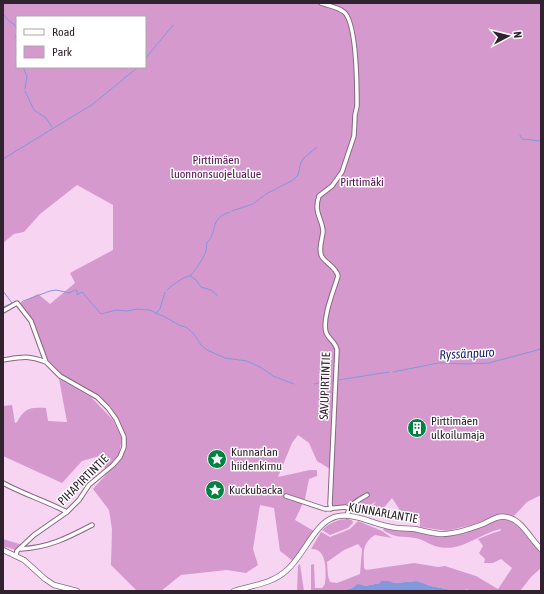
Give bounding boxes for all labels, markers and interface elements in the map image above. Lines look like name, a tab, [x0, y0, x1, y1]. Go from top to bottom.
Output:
legend	[16, 16, 146, 68]
north arrow	[488, 16, 528, 56]
text: Road	[52, 25, 75, 39]
text: N	[512, 31, 524, 39]
text: Park	[52, 45, 73, 59]
park label: Pirttimäen luonnonsuojelualue	[171, 153, 261, 181]
park label: Pirttimäki	[340, 175, 384, 189]
water label: Ryssänpuro	[439, 345, 495, 362]
street label: SAVUPIRTINTIE	[317, 352, 333, 420]
place label: Pirttimäen ulkoilumaja	[431, 414, 485, 442]
building icon: Pirttimäen ulkoilumaja	[406, 417, 428, 439]
place label: Kunnarlan hiidenkirnu	[231, 445, 282, 473]
place icon: Kunnarlan hiidenkirnu	[206, 448, 228, 470]
street label: PIHAPIRTINTIE	[55, 452, 111, 508]
place icon: Kuckubacka	[204, 479, 226, 501]
place label: Kuckubacka	[229, 483, 283, 497]
street label: KUNNARLANTIE	[347, 500, 419, 526]

